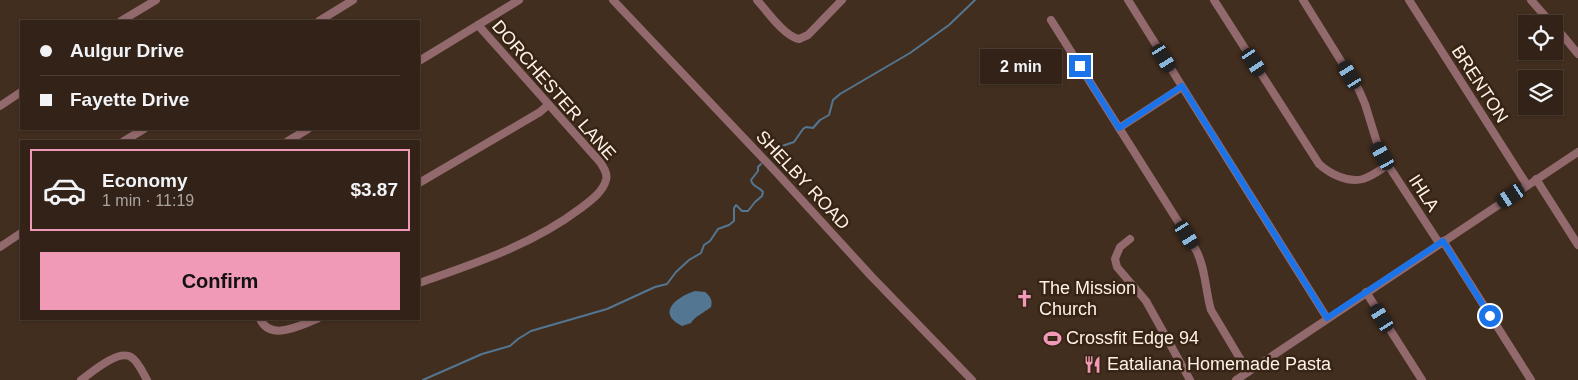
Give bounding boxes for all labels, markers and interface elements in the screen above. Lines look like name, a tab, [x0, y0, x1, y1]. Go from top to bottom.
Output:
map controls	[1518, 15, 1563, 115]
button: locate	[1518, 15, 1563, 60]
street label: DORCHESTER LANE	[488, 16, 620, 164]
text: Aulgur Drive	[70, 40, 184, 61]
car	[1149, 41, 1178, 75]
street label: BRENTON	[1448, 42, 1512, 126]
car	[1239, 45, 1268, 79]
callout: 2 min	[980, 48, 1062, 84]
route end	[1069, 55, 1091, 77]
text: 2 min	[1000, 58, 1042, 75]
car	[1335, 58, 1364, 92]
button: layers	[1518, 70, 1563, 115]
text: Fayette Drive	[70, 89, 189, 110]
street label: SHELBY ROAD	[752, 126, 854, 234]
car	[1369, 139, 1396, 173]
icon: car	[42, 168, 87, 213]
text: Economy	[102, 170, 188, 191]
street label: IHLA	[1405, 171, 1443, 215]
text: $3.87	[350, 179, 398, 200]
car	[1494, 181, 1527, 211]
text: 1 min · 11:19	[102, 192, 194, 209]
car	[1172, 218, 1201, 252]
button: Confirm	[40, 252, 400, 310]
place label: The Mission Church	[1039, 278, 1136, 319]
church icon: The Mission Church	[1015, 288, 1035, 308]
car	[1367, 301, 1396, 335]
route start	[1479, 305, 1501, 327]
sports icon: Crossfit Edge 94	[1042, 328, 1062, 348]
place label: Crossfit Edge 94	[1066, 328, 1199, 348]
restaurant icon: Eataliana Homemade Pasta	[1083, 354, 1103, 374]
place label: Eataliana Homemade Pasta	[1107, 354, 1332, 374]

